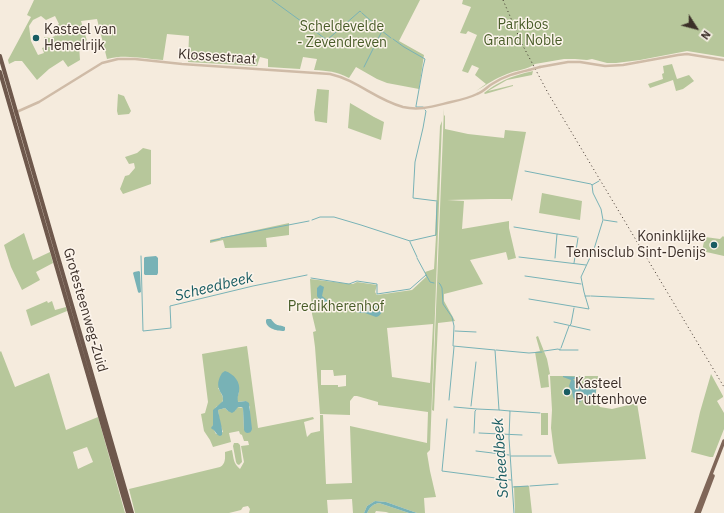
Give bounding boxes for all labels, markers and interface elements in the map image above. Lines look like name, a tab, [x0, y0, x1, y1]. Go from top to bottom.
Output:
north arrow	[676, 8, 716, 48]
park label: Parkbos Grand Noble	[483, 17, 563, 50]
park label: Scheldevelde - Zevendreven	[297, 19, 387, 52]
place label: Kasteel van Hemelrijk	[44, 22, 116, 54]
text: N	[698, 28, 714, 42]
marker: Kasteel van Hemelrijk	[31, 33, 41, 43]
street label: Klossestraat	[177, 46, 257, 68]
place label: Koninklijke Tennisclub Sint-Denijs	[566, 229, 706, 262]
marker: Koninklijke Tennisclub Sint-Denijs	[709, 240, 719, 250]
street label: Grotesteenweg-Zuid	[59, 246, 111, 374]
water label: Scheedbeek	[173, 269, 255, 305]
park label: Predikherenhof	[288, 299, 384, 315]
place label: Kasteel Puttenhove	[575, 376, 647, 408]
marker: Kasteel Puttenhove	[562, 387, 572, 397]
water label: Scheedbeek	[489, 417, 513, 499]

